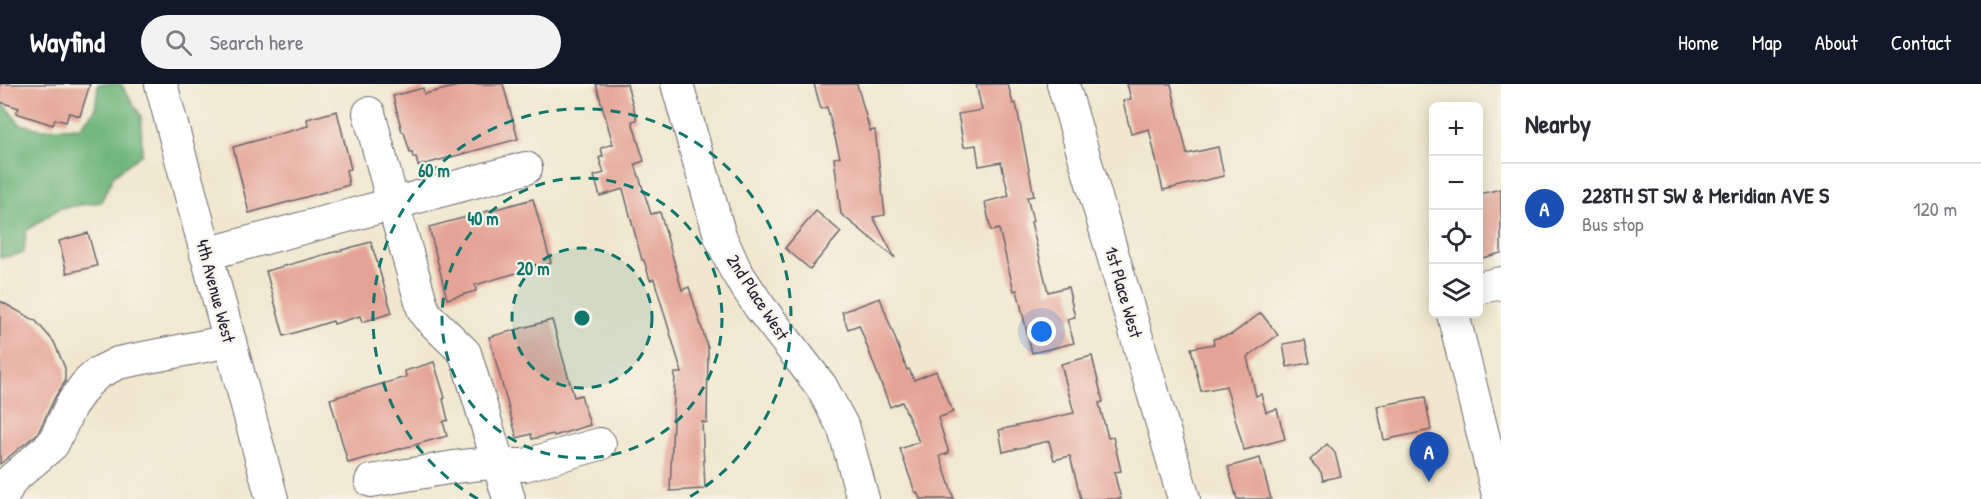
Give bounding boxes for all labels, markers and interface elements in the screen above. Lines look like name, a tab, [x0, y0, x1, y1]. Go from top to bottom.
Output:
search box	[141, 15, 561, 69]
text: Wayfind	[30, 23, 105, 61]
icon: search	[162, 26, 195, 59]
text: Search here	[210, 27, 304, 57]
text: Home	[1678, 28, 1719, 57]
text: Map	[1752, 28, 1782, 57]
text: About	[1815, 28, 1858, 57]
text: Contact	[1891, 28, 1951, 57]
map controls	[1429, 102, 1483, 318]
button: +	[1429, 102, 1483, 156]
text: Nearby	[1525, 106, 1591, 141]
button: −	[1429, 156, 1483, 210]
text: 60 m	[418, 158, 450, 183]
text: 228TH ST SW & Meridian AVE S	[1582, 180, 1829, 210]
text: A	[1540, 195, 1549, 222]
text: 120 m	[1913, 195, 1957, 222]
text: 40 m	[467, 206, 499, 231]
button: locate	[1429, 210, 1483, 264]
text: Bus stop	[1582, 210, 1644, 237]
street label: 4th Avenue West	[190, 237, 242, 346]
street label: 1st Place West	[1099, 243, 1149, 341]
street label: 2nd Place West	[721, 249, 796, 346]
text: 20 m	[517, 256, 549, 281]
button: layers	[1429, 264, 1483, 318]
centre of rings	[572, 308, 592, 328]
your location	[1027, 317, 1056, 346]
pin: A	[1410, 432, 1448, 482]

